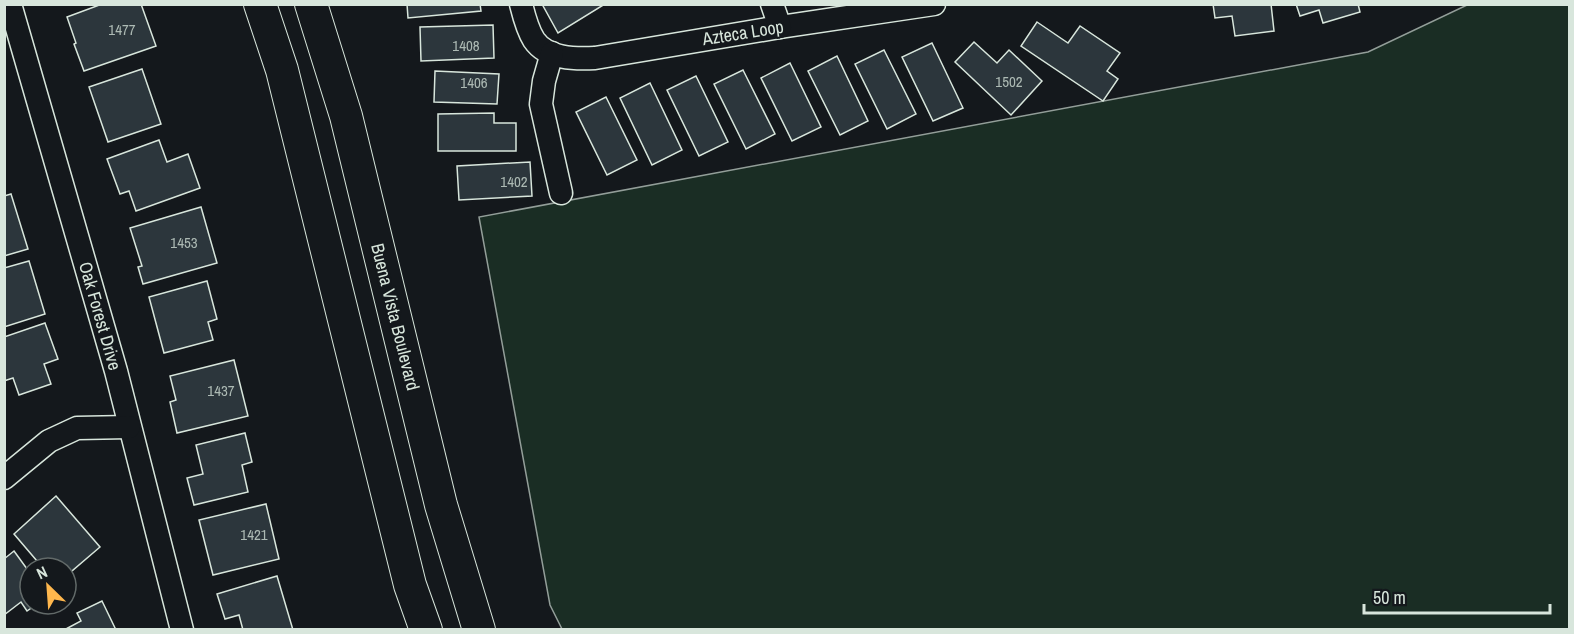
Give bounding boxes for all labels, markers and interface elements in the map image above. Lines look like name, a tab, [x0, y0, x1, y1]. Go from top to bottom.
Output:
street label: Azteca Loop	[699, 14, 785, 51]
house number: 1477	[108, 19, 136, 40]
house number: 1408	[452, 35, 480, 56]
house number: 1502	[995, 71, 1023, 92]
house number: 1406	[460, 72, 488, 93]
house number: 1402	[500, 171, 528, 192]
house number: 1453	[170, 232, 198, 253]
street label: Buena Vista Boulevard	[365, 241, 426, 393]
street label: Oak Forest Drive	[73, 259, 128, 373]
house number: 1437	[207, 380, 235, 401]
house number: 1421	[240, 524, 268, 545]
north arrow	[18, 556, 78, 616]
text: N	[33, 560, 51, 584]
scale bar	[1364, 577, 1550, 615]
text: 50 m	[1373, 585, 1406, 610]

